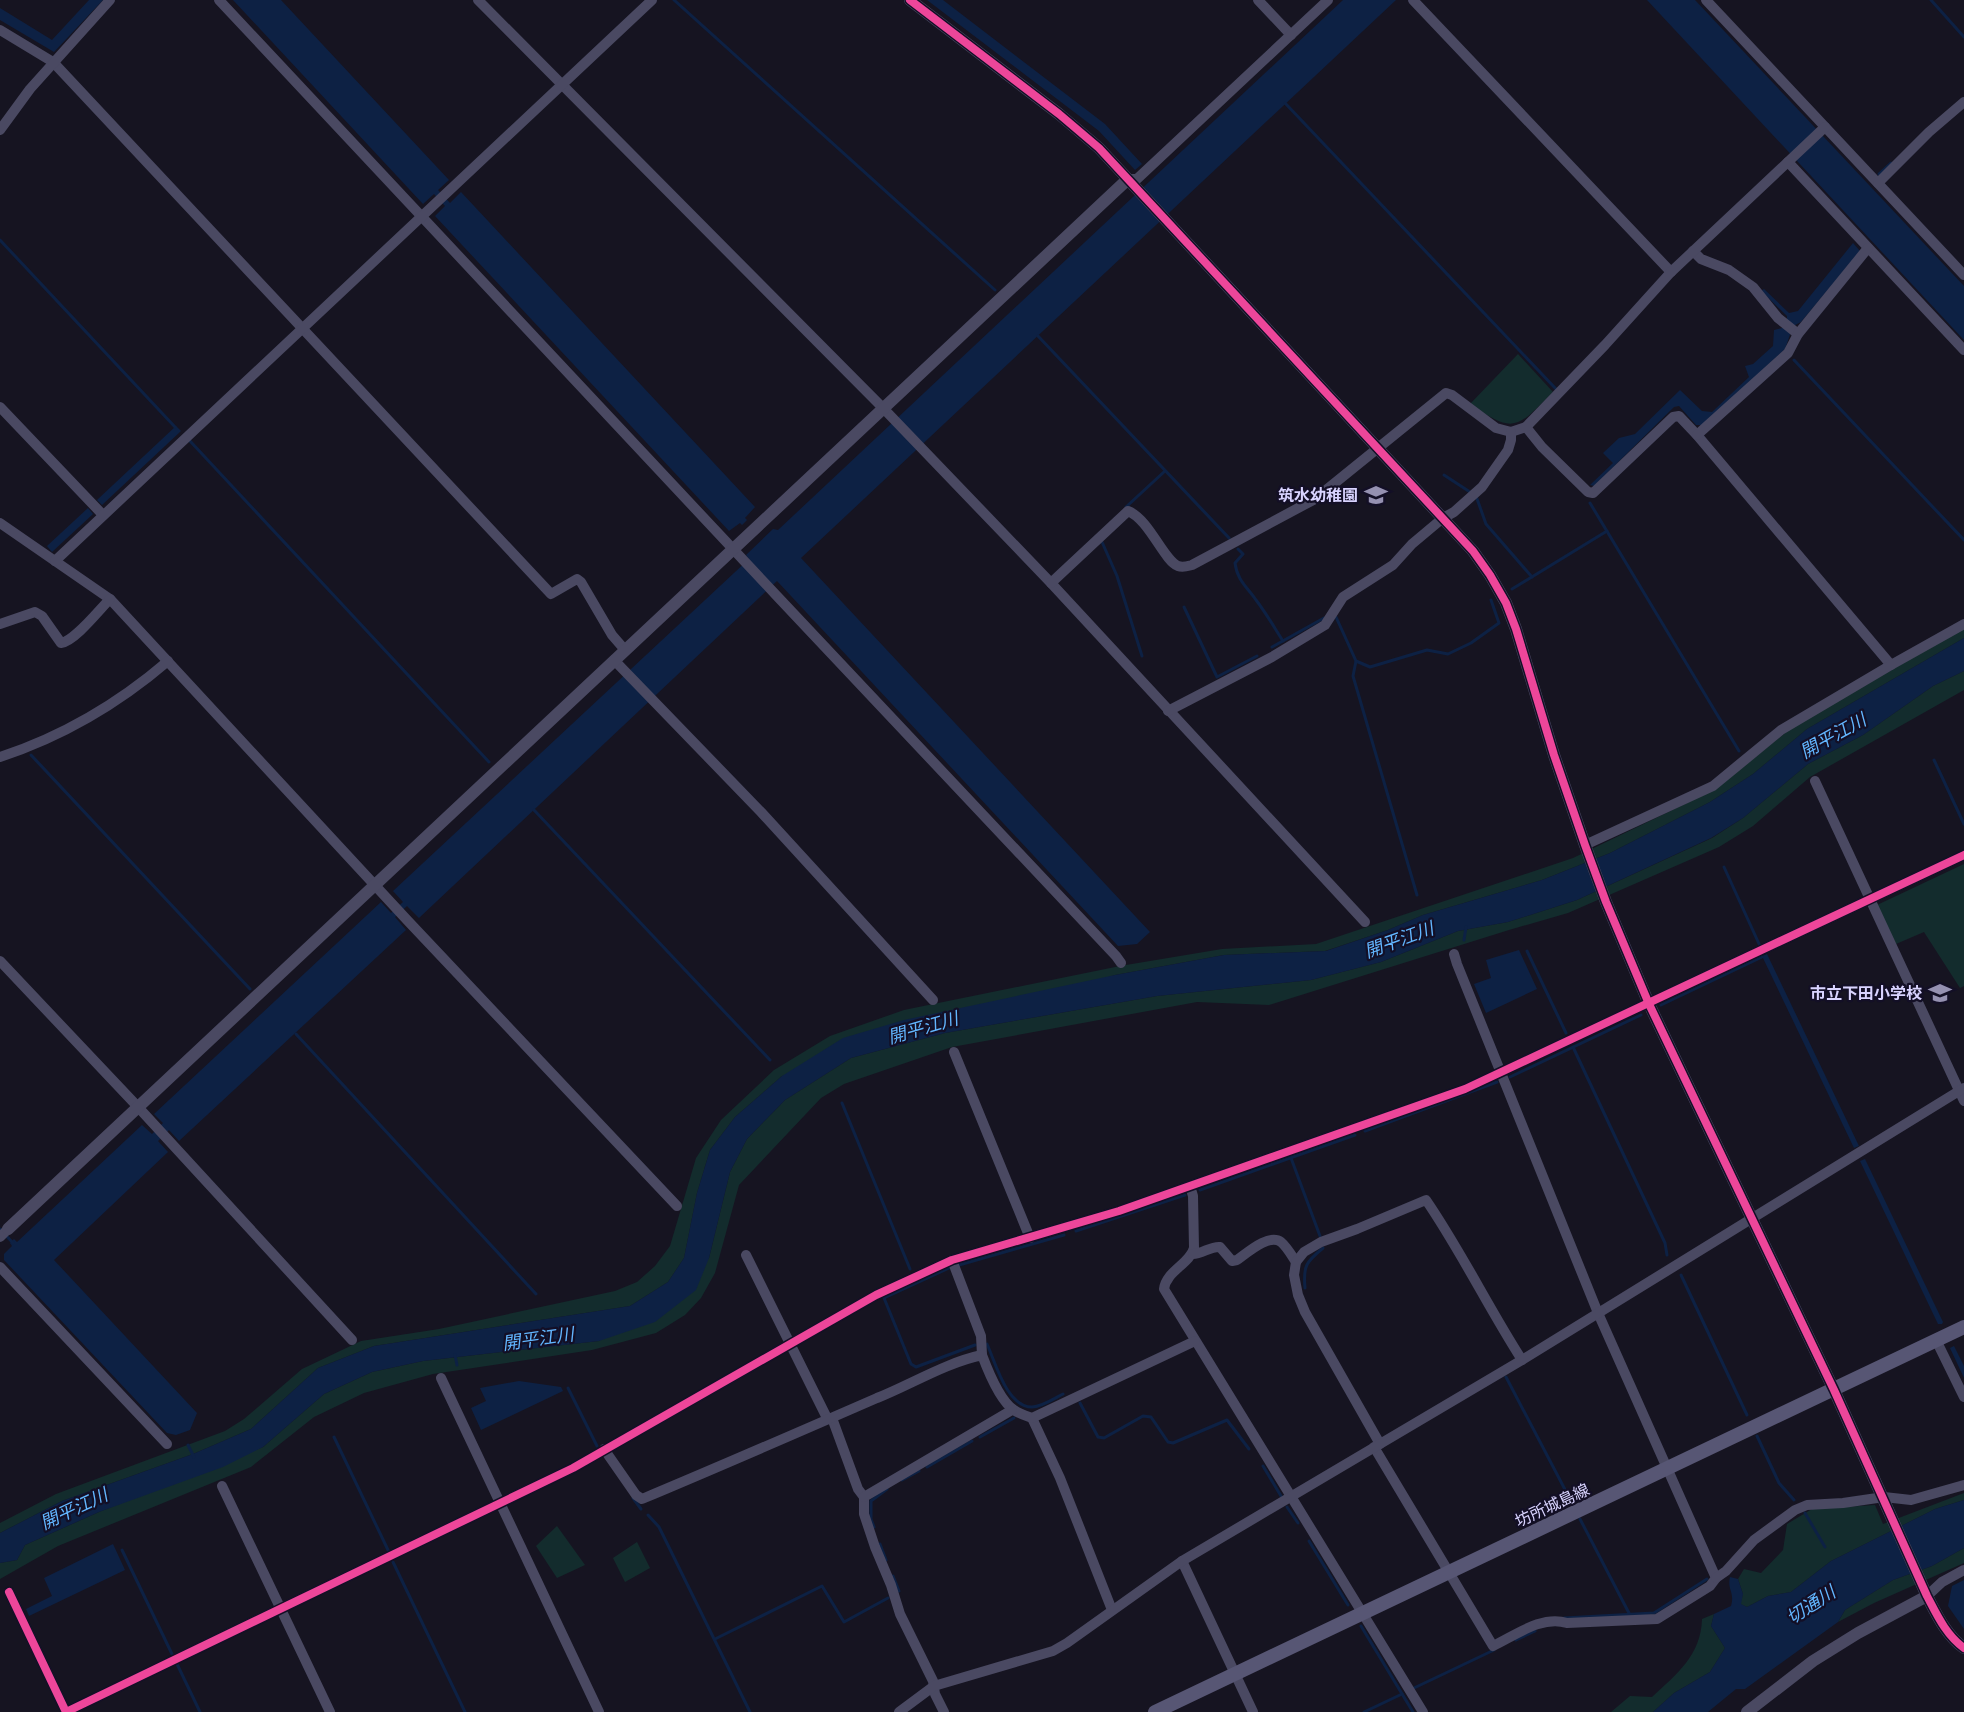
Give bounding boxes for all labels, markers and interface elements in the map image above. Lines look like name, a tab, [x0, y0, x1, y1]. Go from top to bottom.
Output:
school or university icon: 筑水幼稚園	[1363, 482, 1389, 508]
place label: 筑水幼稚園	[1278, 486, 1358, 506]
water label: 開平江川	[1796, 708, 1872, 763]
water label: 開平江川	[1361, 917, 1438, 963]
school or university icon: 市立下田小学校	[1927, 980, 1953, 1006]
place label: 市立下田小学校	[1810, 984, 1922, 1004]
water label: 開平江川	[885, 1007, 963, 1048]
water label: 開平江川	[501, 1323, 577, 1355]
street label: 坊所城島線	[1512, 1480, 1593, 1532]
water label: 開平江川	[37, 1483, 113, 1534]
water label: 切通川	[1782, 1580, 1841, 1629]

